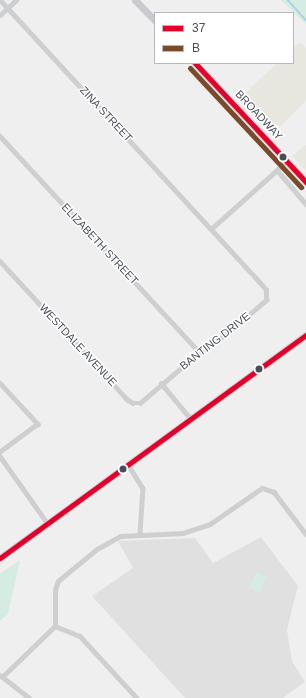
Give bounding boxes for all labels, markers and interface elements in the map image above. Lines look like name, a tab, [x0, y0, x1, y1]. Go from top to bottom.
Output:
legend	[154, 12, 294, 64]
text: 37	[192, 21, 205, 35]
text: B	[192, 41, 200, 55]
street label: ZINA STREET	[77, 83, 135, 145]
street label: BROADWAY	[233, 87, 285, 143]
unlabelled marker	[278, 152, 288, 162]
street label: ELIZABETH STREET	[59, 201, 141, 287]
street label: WESTDALE AVENUE	[36, 301, 120, 389]
street label: BANTING DRIVE	[177, 309, 253, 373]
unlabelled marker	[254, 364, 264, 374]
unlabelled marker	[118, 464, 128, 474]

